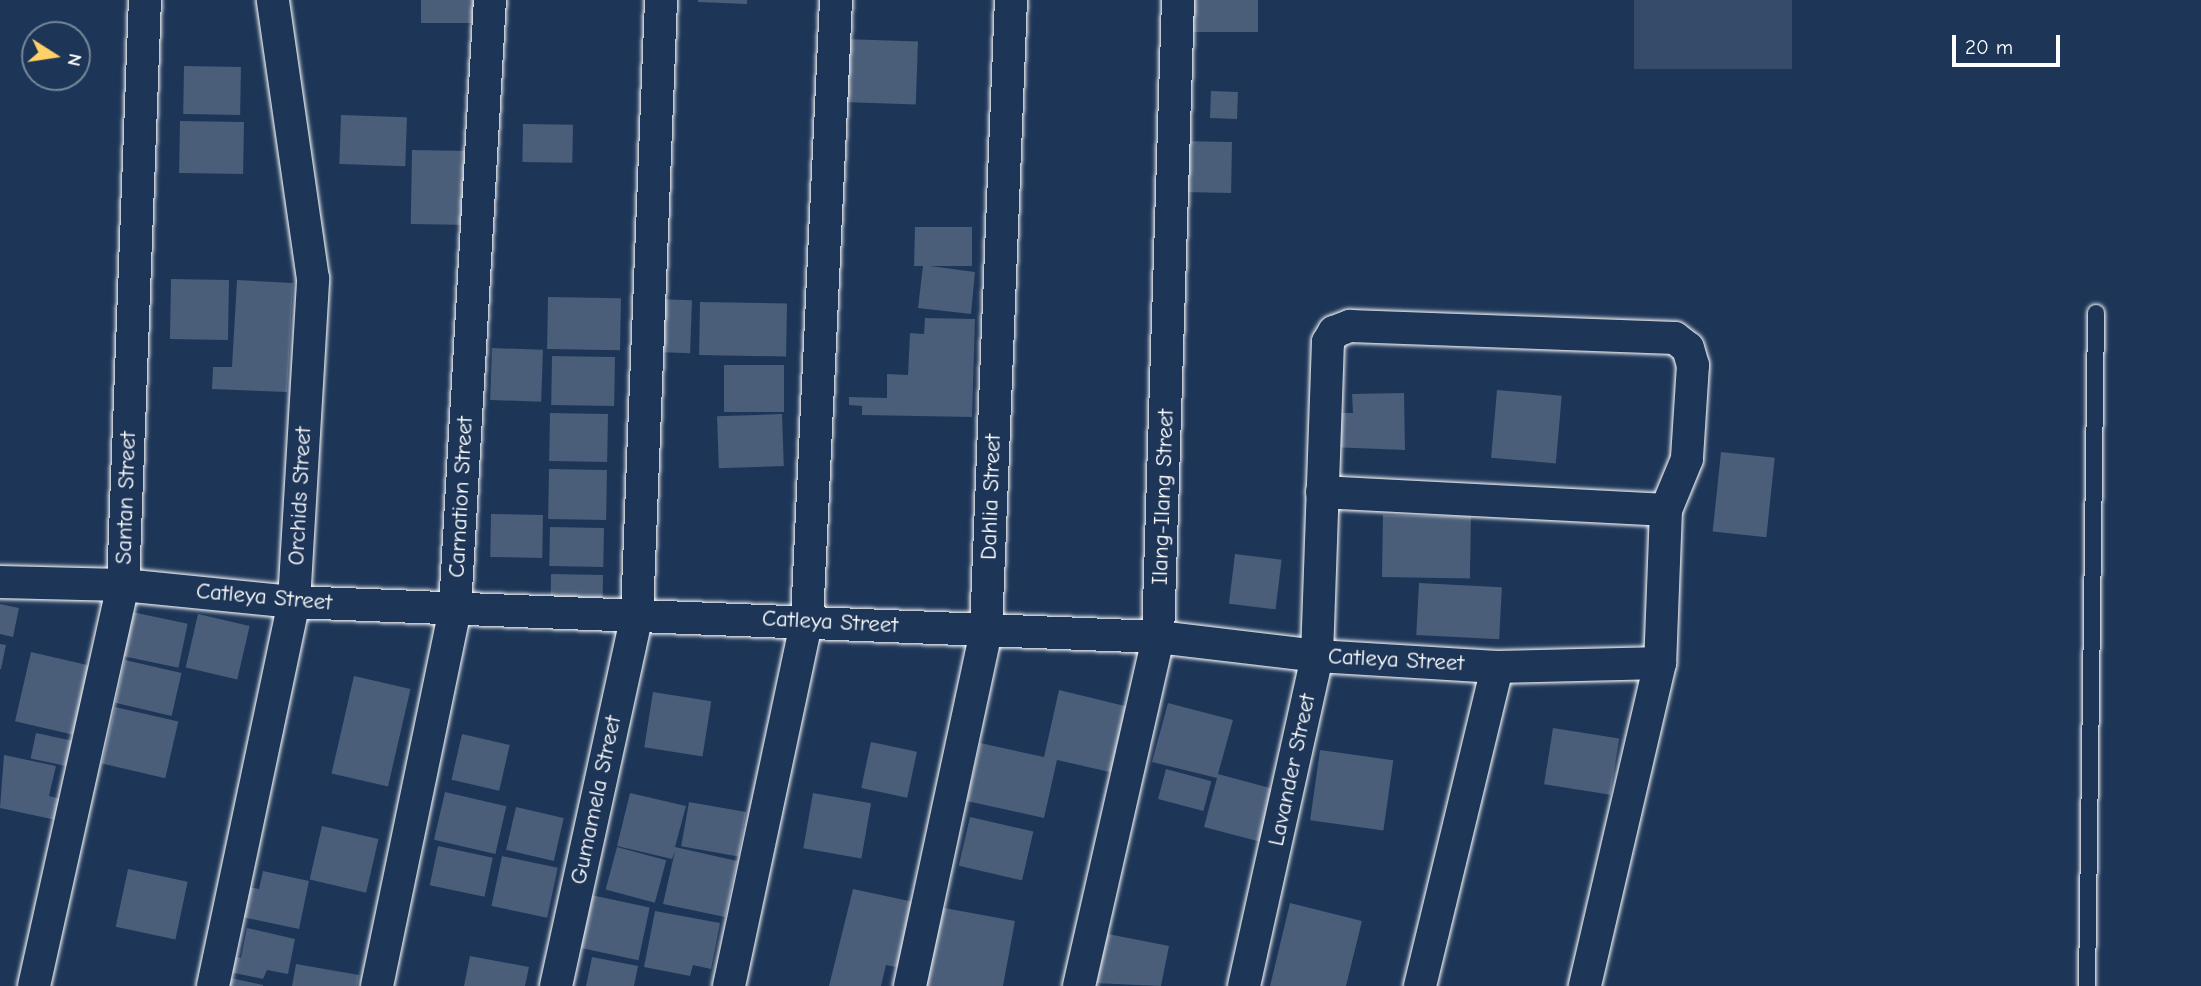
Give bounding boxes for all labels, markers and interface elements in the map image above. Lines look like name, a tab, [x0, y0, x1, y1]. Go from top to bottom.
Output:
north arrow	[21, 21, 91, 91]
scale bar	[1956, 21, 2064, 65]
text: 20 m	[1965, 35, 2013, 59]
text: N	[63, 52, 87, 68]
street label: Ilang-Ilang Street	[1146, 408, 1180, 586]
street label: Carnation Street	[443, 416, 479, 578]
street label: Orchids Street	[283, 426, 317, 566]
street label: Santan Street	[110, 431, 142, 565]
street label: Dahlia Street	[975, 434, 1007, 560]
street label: Catleya Street	[195, 577, 333, 617]
street label: Catleya Street	[761, 605, 899, 639]
street label: Catleya Street	[1327, 643, 1465, 677]
street label: Lavander Street	[1262, 691, 1322, 849]
street label: Gumamela Street	[565, 713, 627, 887]

